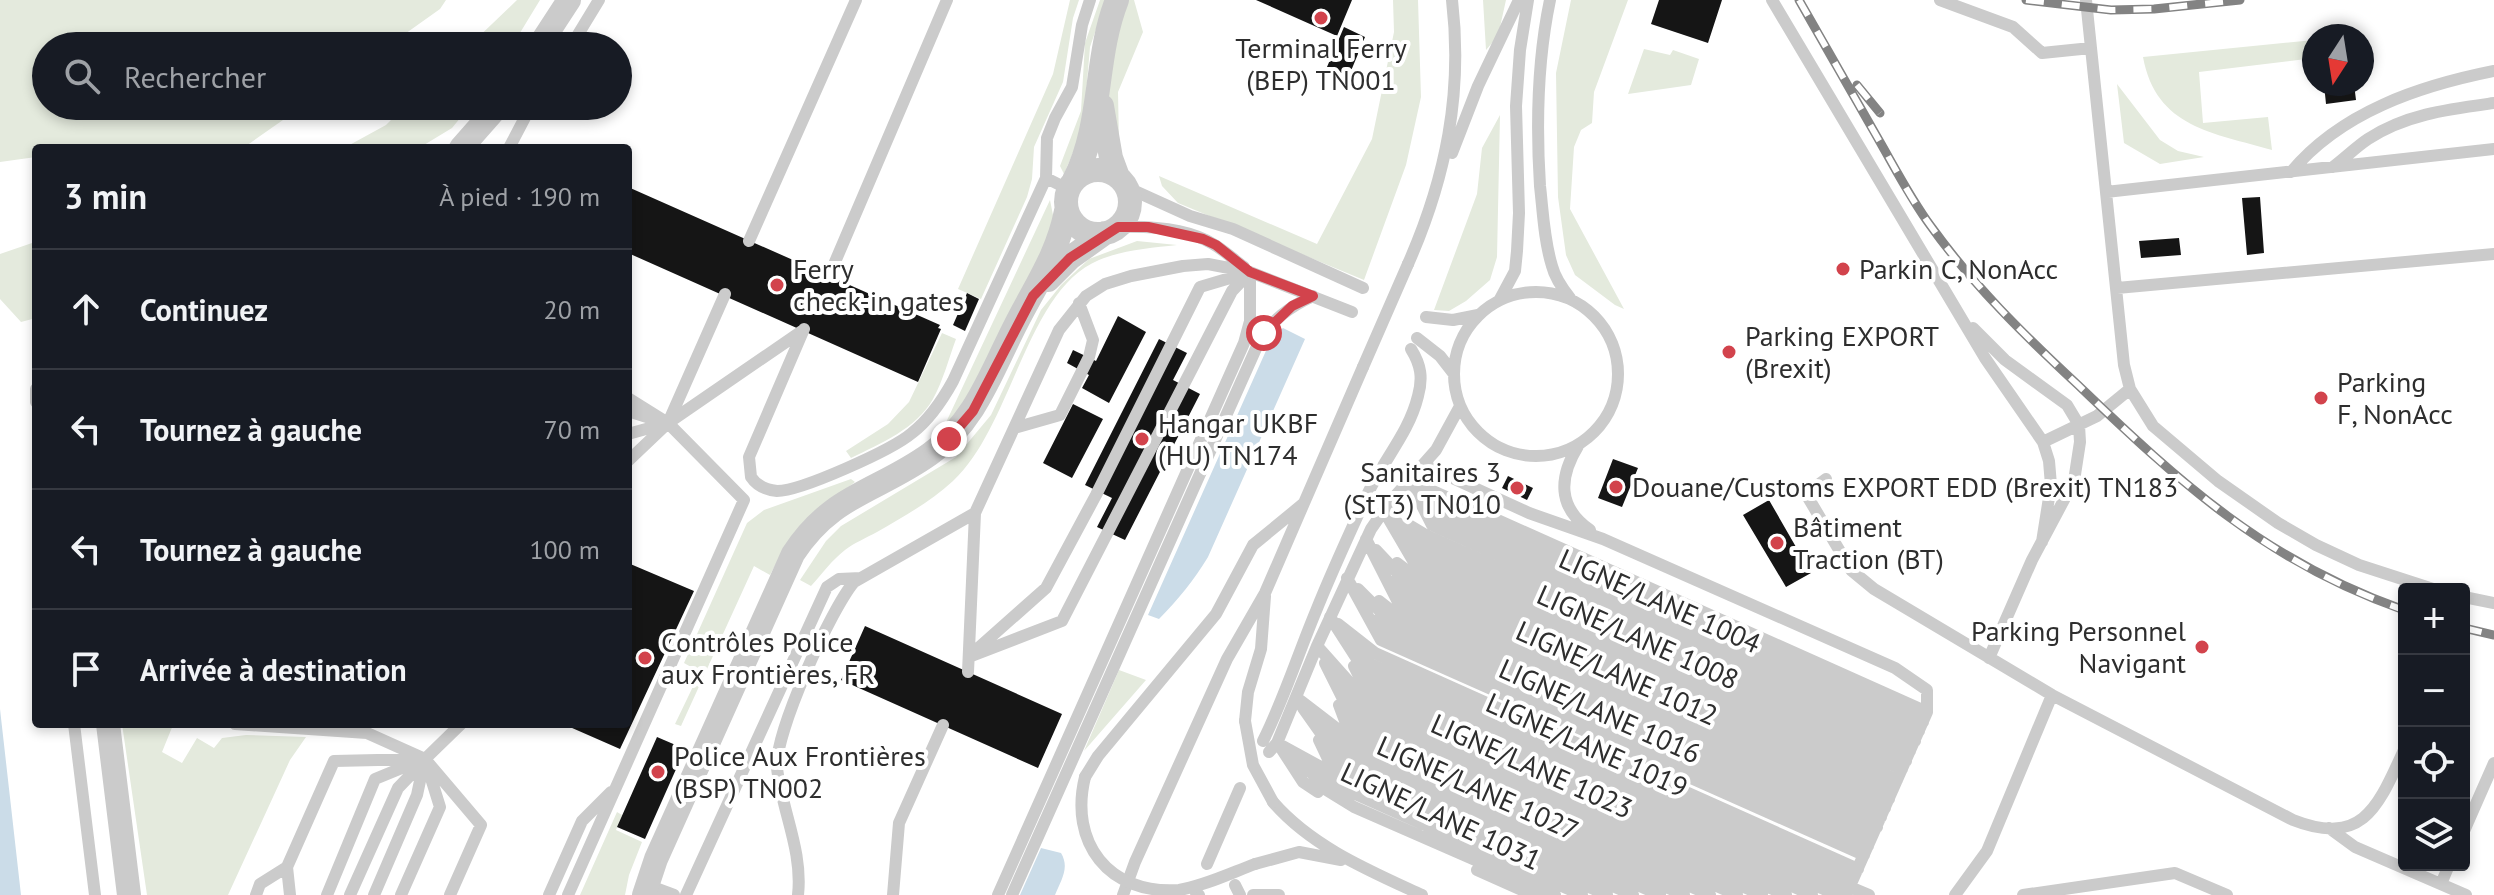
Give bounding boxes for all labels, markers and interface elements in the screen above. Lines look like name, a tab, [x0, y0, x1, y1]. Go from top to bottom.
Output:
marker: Terminal Ferry (BEP) TN001	[1312, 9, 1330, 27]
north arrow	[2302, 24, 2374, 96]
place label: Terminal Ferry (BEP) TN001	[1235, 29, 1407, 98]
search box	[32, 32, 632, 120]
icon: search	[60, 54, 104, 98]
text: Rechercher	[124, 57, 266, 96]
text: 3 min	[64, 174, 147, 218]
text: À pied · 190 m	[439, 180, 600, 213]
place label: Ferry check-in gates	[793, 250, 964, 319]
place label: Parkin C, NonAcc	[1859, 250, 2058, 287]
marker: Parkin C, NonAcc	[1834, 260, 1852, 278]
marker: Ferry check-in gates	[768, 276, 786, 294]
icon: ahead	[64, 287, 108, 331]
text: Continuez	[140, 290, 268, 329]
text: 20 m	[544, 293, 600, 326]
route start	[1246, 315, 1282, 351]
place label: Parking EXPORT (Brexit)	[1745, 317, 1939, 386]
marker: Parking EXPORT (Brexit)	[1720, 343, 1738, 361]
place label: Parking F, NonAcc	[2337, 363, 2453, 432]
marker: Parking F, NonAcc	[2312, 389, 2330, 407]
place label: Hangar UKBF (HU) TN174	[1158, 404, 1318, 473]
icon: left	[64, 407, 108, 451]
text: Tournez à gauche	[140, 410, 362, 449]
text: 70 m	[544, 413, 600, 446]
route end	[931, 421, 967, 457]
marker: Hangar UKBF (HU) TN174	[1133, 430, 1151, 448]
place label: Sanitaires 3 (StT3) TN010	[1343, 453, 1501, 522]
place label: Douane/Customs EXPORT EDD (Brexit) TN183	[1632, 468, 2178, 505]
marker: Douane/Customs EXPORT EDD (Brexit) TN183	[1607, 478, 1625, 496]
marker: Sanitaires 3 (StT3) TN010	[1508, 479, 1526, 497]
place label: Bâtiment Traction (BT)	[1793, 508, 1944, 577]
icon: left	[64, 527, 108, 571]
text: Tournez à gauche	[140, 530, 362, 569]
text: 100 m	[529, 533, 600, 566]
marker: Bâtiment Traction (BT)	[1768, 534, 1786, 552]
street label: LIGNE/LANE 1004	[1554, 540, 1767, 662]
street label: LIGNE/LANE 1008	[1532, 576, 1745, 698]
map controls	[2398, 583, 2470, 871]
button: +	[2398, 583, 2470, 655]
street label: LIGNE/LANE 1012	[1511, 612, 1724, 734]
place label: Parking Personnel Navigant	[1971, 612, 2187, 681]
place label: Contrôles Police aux Frontières, FR	[661, 623, 875, 692]
marker: Parking Personnel Navigant	[2193, 638, 2211, 656]
icon: arrive	[64, 647, 108, 691]
marker: Contrôles Police aux Frontières, FR	[636, 649, 654, 667]
text: Arrivée à destination	[140, 650, 407, 689]
street label: LIGNE/LANE 1016	[1494, 650, 1707, 772]
button: −	[2398, 655, 2470, 727]
street label: LIGNE/LANE 1019	[1481, 684, 1694, 806]
street label: LIGNE/LANE 1023	[1426, 705, 1639, 827]
street label: LIGNE/LANE 1027	[1372, 727, 1585, 849]
button: locate	[2398, 727, 2470, 799]
place label: Police Aux Frontières (BSP) TN002	[674, 737, 926, 806]
street label: LIGNE/LANE 1031	[1335, 753, 1547, 878]
marker: Police Aux Frontières (BSP) TN002	[649, 763, 667, 781]
button: layers	[2398, 799, 2470, 871]

